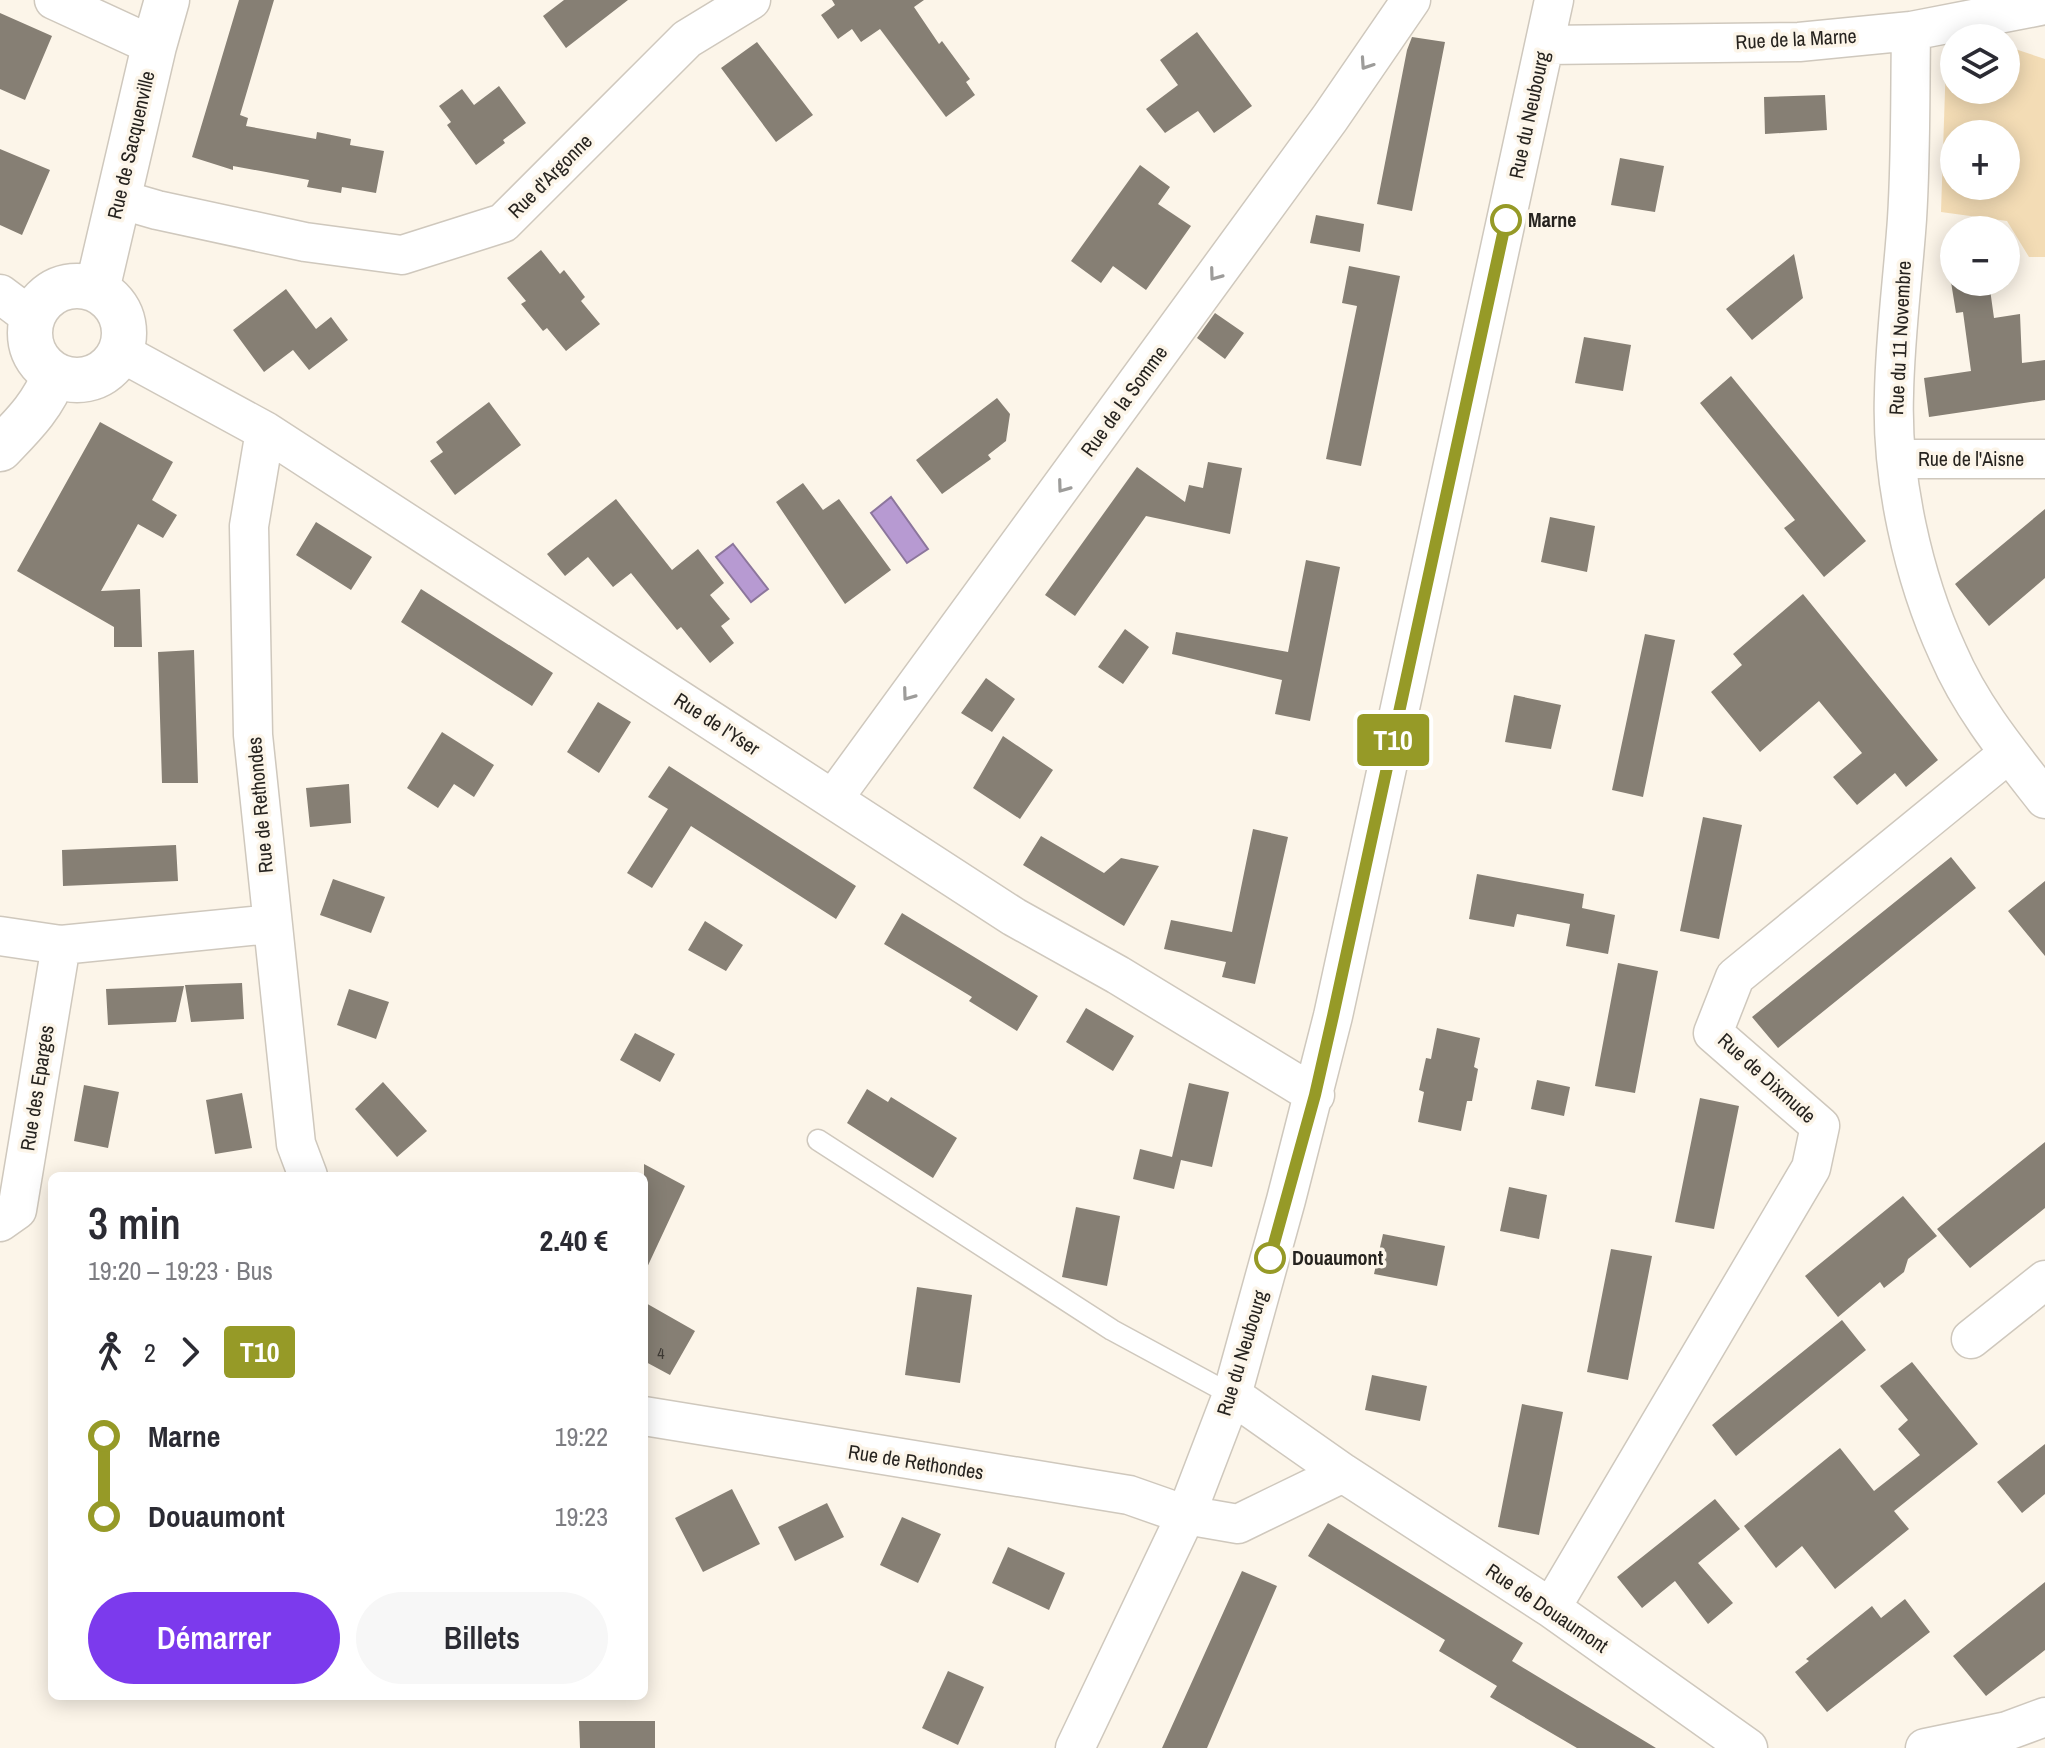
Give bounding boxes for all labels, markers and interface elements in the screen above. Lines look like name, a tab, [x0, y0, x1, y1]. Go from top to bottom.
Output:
street label: Rue de la Marne	[1735, 22, 1857, 55]
map controls	[1940, 24, 2020, 296]
button: layers	[1940, 24, 2020, 104]
street label: Rue du Neubourg	[1502, 49, 1555, 181]
one-way arrow	[1361, 55, 1376, 70]
street label: Rue de Sacquenville	[100, 68, 161, 222]
button: +	[1940, 120, 2020, 200]
street label: Rue d'Argonne	[502, 128, 598, 224]
marker: Marne	[1491, 205, 1521, 235]
place label: Marne	[1528, 206, 1576, 233]
button: −	[1940, 216, 2020, 296]
street label: Rue du 11 Novembre	[1882, 260, 1917, 416]
one-way arrow	[1210, 267, 1225, 281]
street label: Rue de la Somme	[1074, 340, 1173, 462]
street label: Rue de l'Aisne	[1918, 445, 2024, 472]
one-way arrow	[1058, 478, 1073, 492]
street label: Rue de l'Yser	[669, 686, 766, 762]
one-way arrow	[904, 687, 918, 701]
line badge: T10	[1347, 714, 1439, 766]
text: T10	[1373, 721, 1413, 759]
street label: Rue de Rethondes	[240, 736, 279, 874]
street label: Rue des Eparges	[13, 1023, 60, 1153]
street label: Rue de Dixmude	[1713, 1026, 1822, 1129]
text: 3 min	[88, 1193, 181, 1253]
text: 2.40 €	[540, 1220, 608, 1260]
marker: Douaumont	[1255, 1243, 1285, 1273]
place label: Douaumont	[1292, 1244, 1384, 1271]
text: 19:20 – 19:23 · Bus	[88, 1253, 273, 1288]
street label: Rue du Neubourg	[1210, 1287, 1273, 1419]
icon: walk	[88, 1330, 132, 1374]
icon: forward	[168, 1330, 212, 1374]
text: T10	[240, 1333, 279, 1371]
text: 2	[144, 1335, 156, 1370]
house number: 4	[657, 1342, 665, 1364]
text: Marne	[148, 1416, 220, 1456]
text: 19:22	[555, 1419, 608, 1454]
street label: Rue de Rethondes	[846, 1437, 986, 1486]
text: Douaumont	[148, 1496, 285, 1536]
text: 19:23	[555, 1499, 608, 1534]
street label: Rue de Douaumont	[1481, 1557, 1614, 1659]
button: Démarrer	[88, 1592, 340, 1684]
button: Billets	[356, 1592, 608, 1684]

